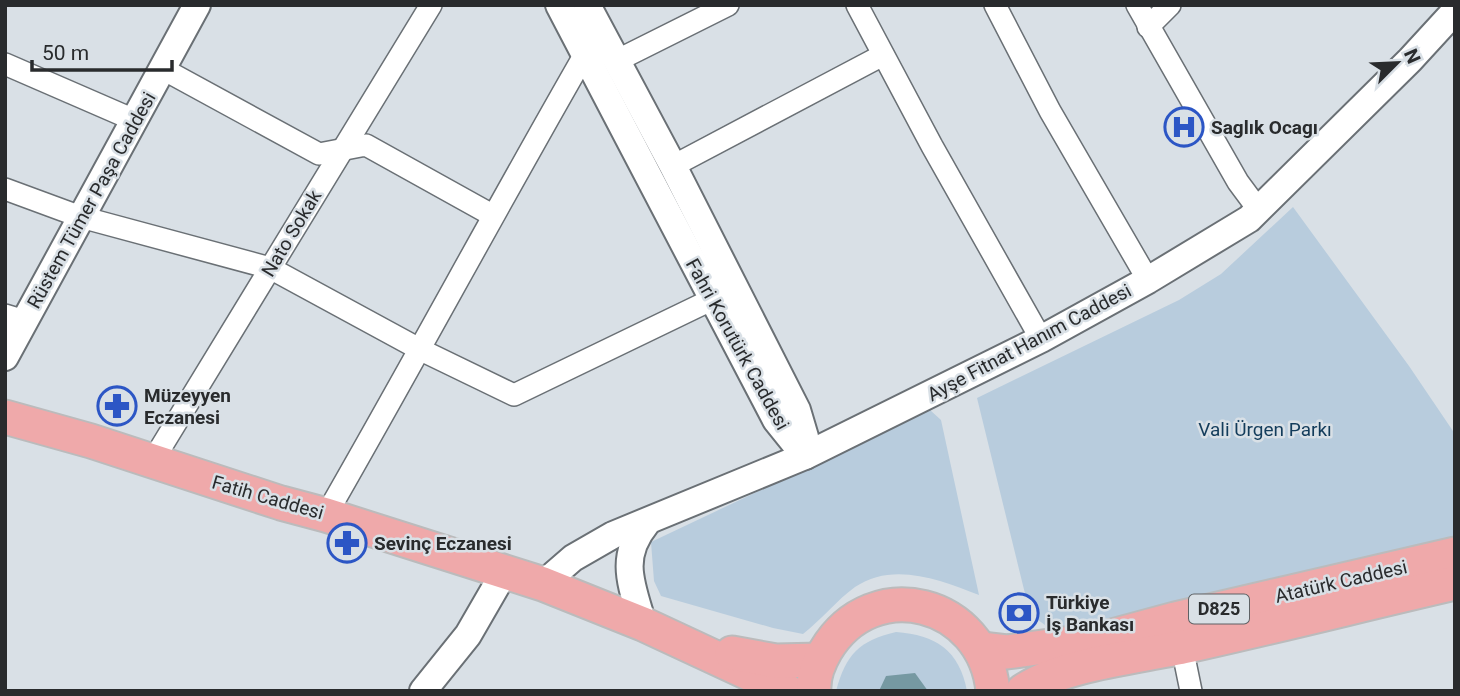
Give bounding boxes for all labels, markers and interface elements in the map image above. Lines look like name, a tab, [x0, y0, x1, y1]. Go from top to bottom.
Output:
scale bar	[32, 28, 172, 72]
north arrow	[1362, 28, 1432, 98]
text: 50 m	[42, 41, 89, 65]
text: N	[1399, 45, 1425, 67]
street label: Rüstem Tümer Paşa Caddesi	[22, 88, 161, 312]
hospital icon: Saglık Ocagı	[1163, 106, 1205, 148]
place label: Saglık Ocagı	[1211, 116, 1318, 139]
street label: Nato Sokak	[257, 185, 327, 281]
street label: Fahri Korutürk Caddesi	[681, 255, 794, 434]
street label: Ayşe Fitnat Hanım Caddesi	[923, 279, 1135, 406]
place label: Müzeyyen Eczanesi	[144, 384, 231, 429]
pharmacy icon: Müzeyyen Eczanesi	[96, 385, 138, 427]
park label: Vali Ürgen Parkı	[1198, 418, 1332, 441]
street label: Fatih Caddesi	[209, 471, 326, 524]
pharmacy icon: Sevinç Eczanesi	[326, 522, 368, 564]
place label: Sevinç Eczanesi	[374, 532, 512, 555]
street label: Atatürk Caddesi	[1273, 555, 1409, 608]
place label: Türkiye İş Bankası	[1046, 591, 1134, 636]
bank icon: Türkiye İş Bankası	[998, 592, 1040, 634]
road number: D825	[1189, 594, 1249, 624]

